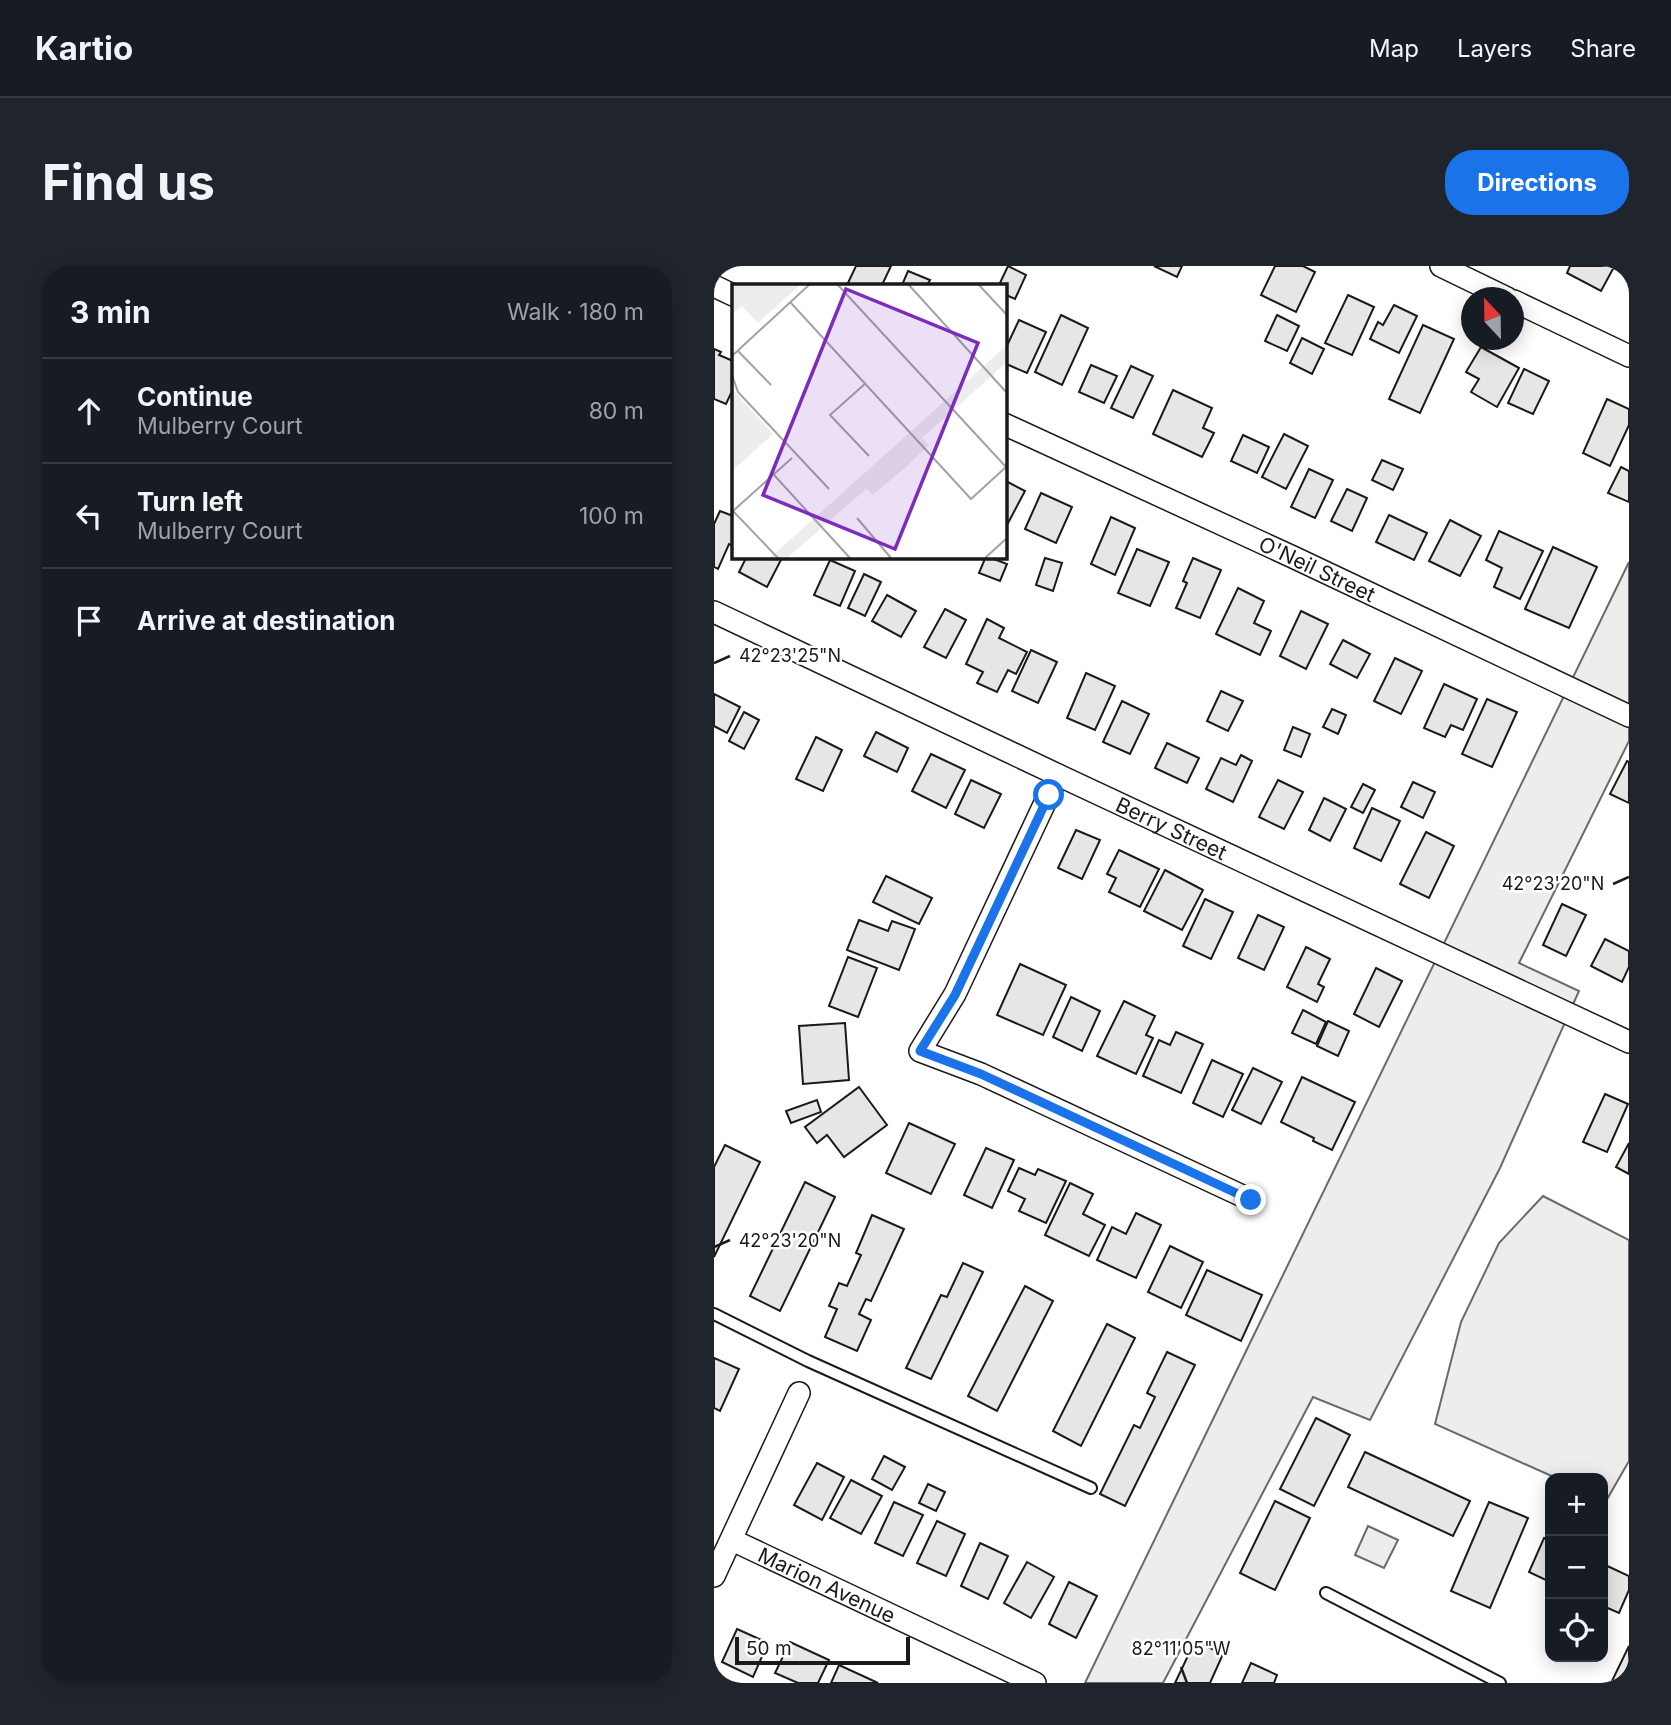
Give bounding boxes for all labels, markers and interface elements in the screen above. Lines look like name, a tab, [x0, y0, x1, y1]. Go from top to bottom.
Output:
text: Kartio	[35, 28, 133, 68]
text: Map	[1369, 34, 1419, 63]
text: Layers	[1457, 34, 1532, 63]
text: Share	[1570, 34, 1636, 63]
button: Directions	[1445, 150, 1629, 215]
text: Find us	[42, 153, 215, 212]
inset map	[732, 284, 1006, 558]
north arrow	[1461, 287, 1524, 350]
text: 3 min	[70, 294, 151, 330]
text: Walk · 180 m	[507, 298, 644, 326]
text: Continue	[137, 381, 253, 412]
icon: ahead	[70, 392, 108, 430]
text: 80 m	[589, 397, 644, 425]
text: Mulberry Court	[137, 412, 303, 440]
text: Turn left	[137, 486, 243, 517]
icon: left	[70, 497, 108, 535]
text: 100 m	[579, 502, 644, 530]
text: Mulberry Court	[137, 517, 303, 545]
street label: O'Neil Street	[1255, 531, 1380, 607]
icon: arrive	[70, 602, 108, 640]
text: Arrive at destination	[137, 605, 396, 636]
text: 42°23'25"N	[739, 645, 841, 666]
route start	[1033, 779, 1064, 810]
street label: Berry Street	[1112, 791, 1231, 865]
text: 42°23'20"N	[1502, 873, 1604, 894]
route end	[1235, 1184, 1266, 1215]
text: 42°23'20"N	[739, 1230, 841, 1251]
map controls	[1545, 1473, 1608, 1662]
button: +	[1545, 1473, 1608, 1536]
button: −	[1545, 1536, 1608, 1599]
street label: Marion Avenue	[754, 1542, 900, 1628]
button: locate	[1545, 1599, 1608, 1662]
scale bar	[735, 1634, 910, 1666]
text: 50 m	[746, 1637, 792, 1660]
text: 82°11'05"W	[1132, 1638, 1231, 1659]

